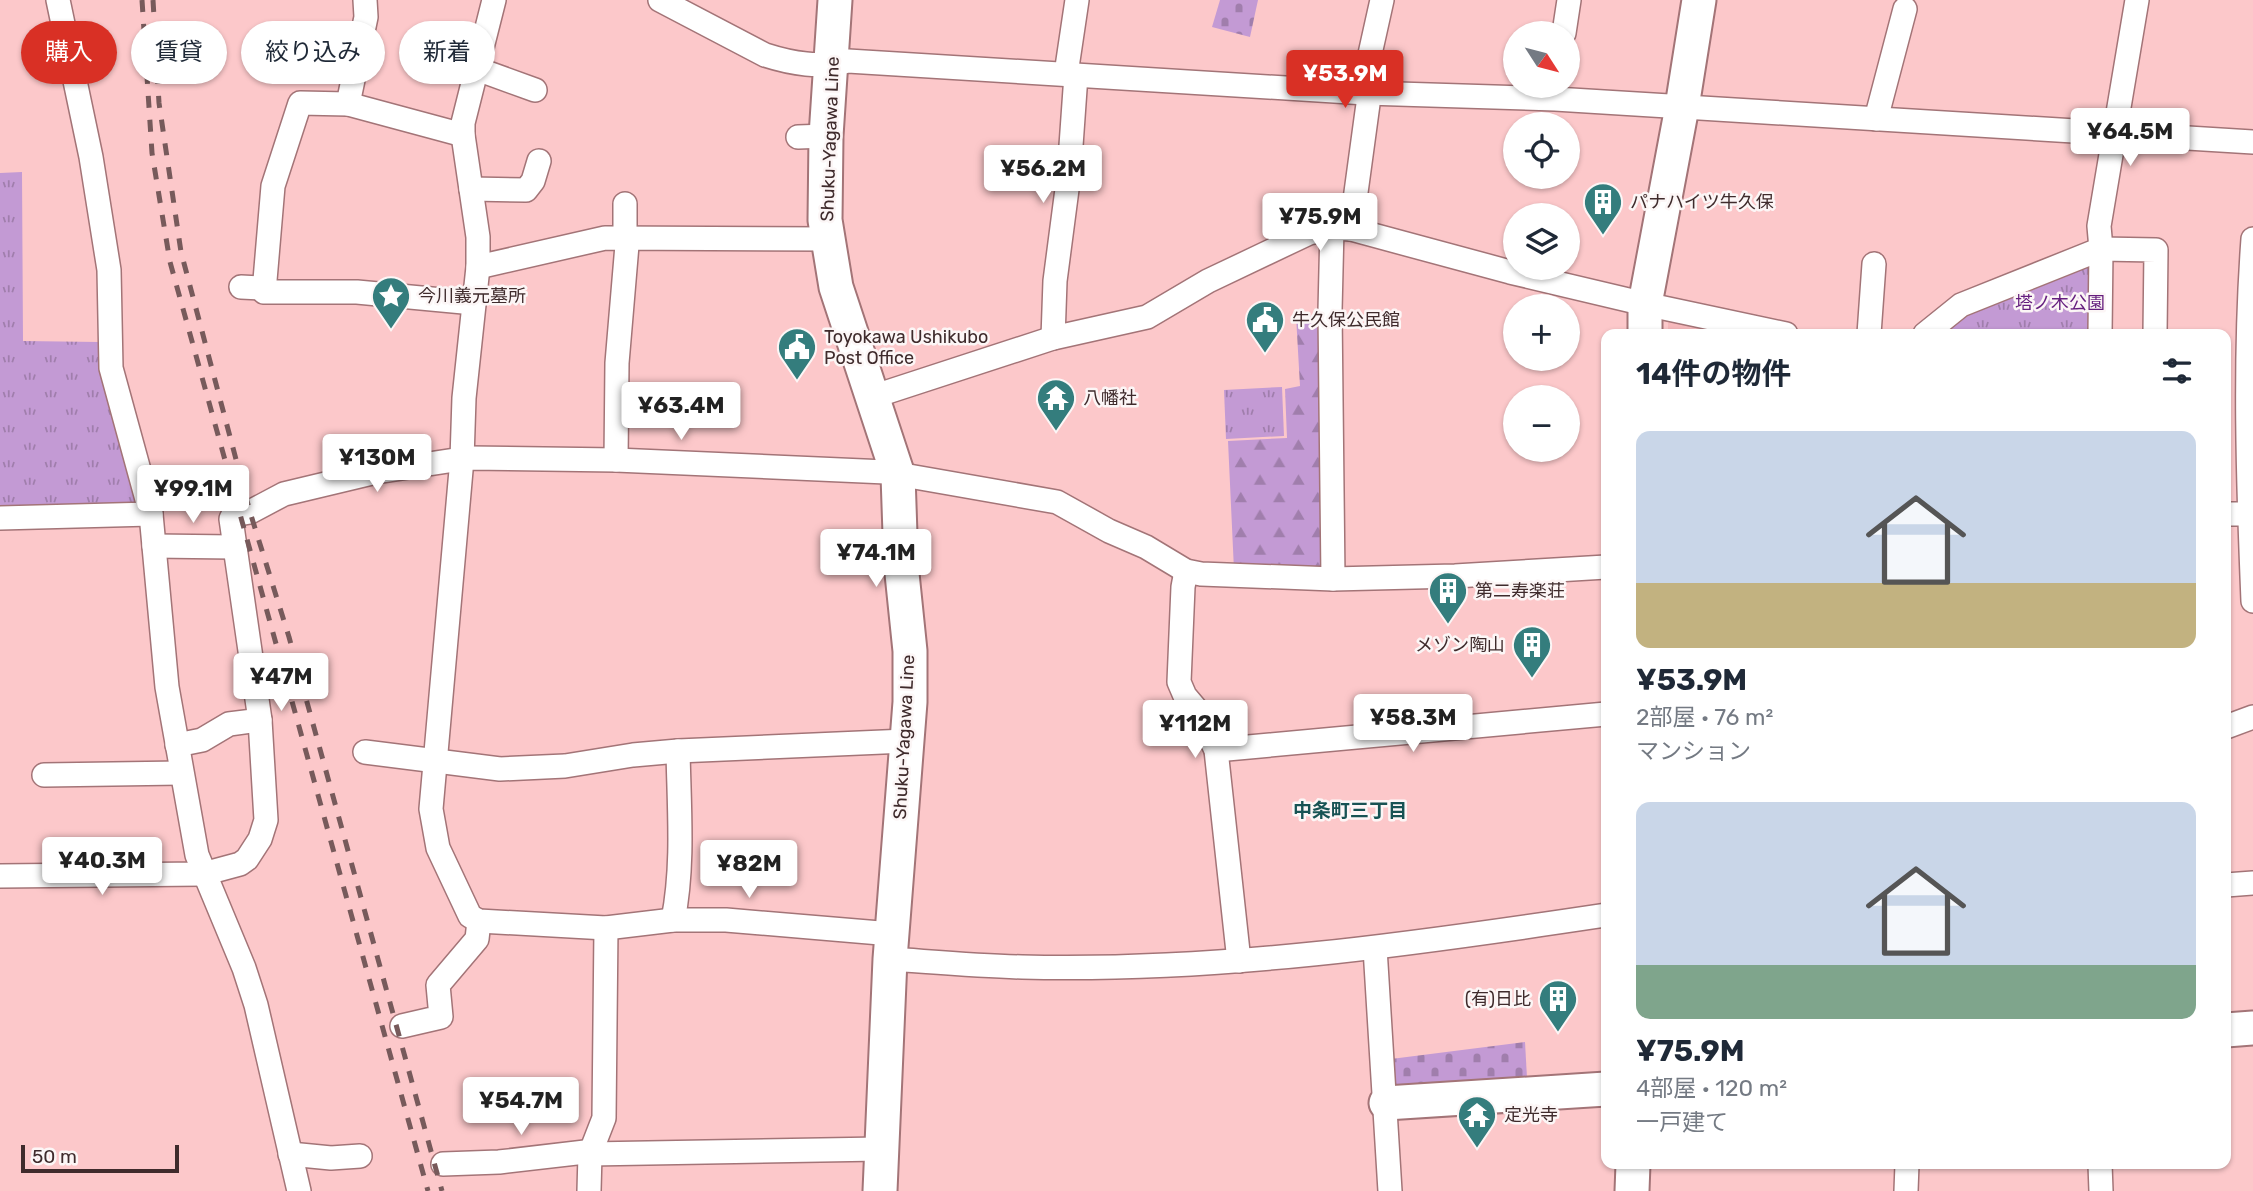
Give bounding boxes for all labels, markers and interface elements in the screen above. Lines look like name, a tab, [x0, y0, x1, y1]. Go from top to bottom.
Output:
chip: 購入	[21, 21, 117, 84]
chip: 賃貸	[131, 21, 227, 84]
chip: 絞り込み	[241, 21, 385, 84]
chip: 新着	[399, 21, 495, 84]
north arrow	[1503, 21, 1580, 98]
map controls	[1503, 21, 1580, 462]
pin: ¥53.9M	[1288, 50, 1402, 110]
street label: Shuku-Yagawa Line	[816, 56, 844, 222]
text: ¥53.9M	[1302, 59, 1388, 87]
pin: ¥64.5M	[2073, 108, 2187, 168]
button: locate	[1503, 112, 1580, 189]
text: ¥64.5M	[2087, 117, 2173, 145]
pin: ¥56.2M	[986, 146, 1100, 205]
text: ¥56.2M	[1000, 154, 1086, 182]
building icon: パナハイツ牛久保	[1582, 181, 1624, 236]
place label: パナハイツ牛久保	[1630, 191, 1774, 213]
pin: ¥75.9M	[1263, 194, 1377, 253]
text: ¥75.9M	[1278, 202, 1362, 230]
button: layers	[1503, 203, 1580, 280]
place icon: 今川義元墓所	[370, 275, 412, 330]
place label: 今川義元墓所	[418, 285, 526, 307]
park label: 塔ノ木公園	[2015, 292, 2105, 314]
button: +	[1503, 294, 1580, 371]
public building icon: 牛久保公民館	[1244, 299, 1286, 354]
place label: 牛久保公民館	[1292, 309, 1400, 331]
public building icon: Toyokawa Ushikubo Post Office	[776, 326, 818, 381]
place label: Toyokawa Ushikubo Post Office	[824, 326, 988, 369]
icon: filters	[2158, 352, 2196, 390]
text: 14件の物件	[1636, 356, 1791, 392]
temple icon: 八幡社	[1035, 377, 1077, 432]
pin: ¥63.4M	[624, 382, 738, 442]
button: −	[1503, 385, 1580, 462]
place label: 八幡社	[1083, 387, 1137, 409]
text: ¥63.4M	[637, 391, 725, 419]
pin: ¥130M	[328, 434, 426, 494]
text: ¥130M	[338, 443, 416, 471]
pin: ¥99.1M	[136, 466, 250, 525]
text: ¥99.1M	[153, 474, 233, 502]
icon: home	[1853, 477, 1979, 603]
pin: ¥74.1M	[819, 530, 933, 589]
text: ¥74.1M	[836, 538, 916, 566]
building icon: 第二寿楽荘	[1427, 570, 1469, 625]
place label: 第二寿楽荘	[1475, 580, 1565, 602]
building icon: メゾン陶山	[1511, 624, 1553, 679]
place label: メゾン陶山	[1415, 634, 1505, 656]
pin: ¥47M	[240, 654, 322, 713]
street label: Shuku-Yagawa Line	[889, 654, 919, 820]
text: ¥47M	[249, 662, 313, 690]
text: ¥53.9M	[1636, 662, 1747, 698]
pin: ¥58.3M	[1356, 694, 1470, 754]
pin: ¥112M	[1146, 700, 1244, 760]
text: ¥58.3M	[1370, 703, 1456, 731]
text: 2部屋 · 76 m²	[1636, 703, 1773, 731]
text: ¥112M	[1159, 709, 1231, 737]
text: マンション	[1636, 737, 1751, 765]
district label: 中条町三丁目	[1293, 799, 1407, 822]
pin: ¥40.3M	[45, 838, 159, 897]
pin: ¥82M	[708, 841, 790, 900]
text: ¥40.3M	[58, 846, 146, 874]
icon: home	[1853, 848, 1979, 974]
text: ¥82M	[716, 849, 782, 877]
building icon: (有)日比	[1537, 978, 1579, 1033]
place label: (有)日比	[1465, 988, 1531, 1010]
text: ¥75.9M	[1636, 1033, 1745, 1069]
text: 4部屋 · 120 m²	[1636, 1074, 1787, 1102]
pin: ¥54.7M	[464, 1078, 578, 1137]
text: ¥54.7M	[479, 1086, 563, 1114]
temple icon: 定光寺	[1456, 1094, 1498, 1149]
place label: 定光寺	[1504, 1104, 1558, 1126]
text: 一戸建て	[1636, 1108, 1728, 1136]
scale bar	[21, 1142, 178, 1174]
text: 50 m	[32, 1145, 77, 1168]

